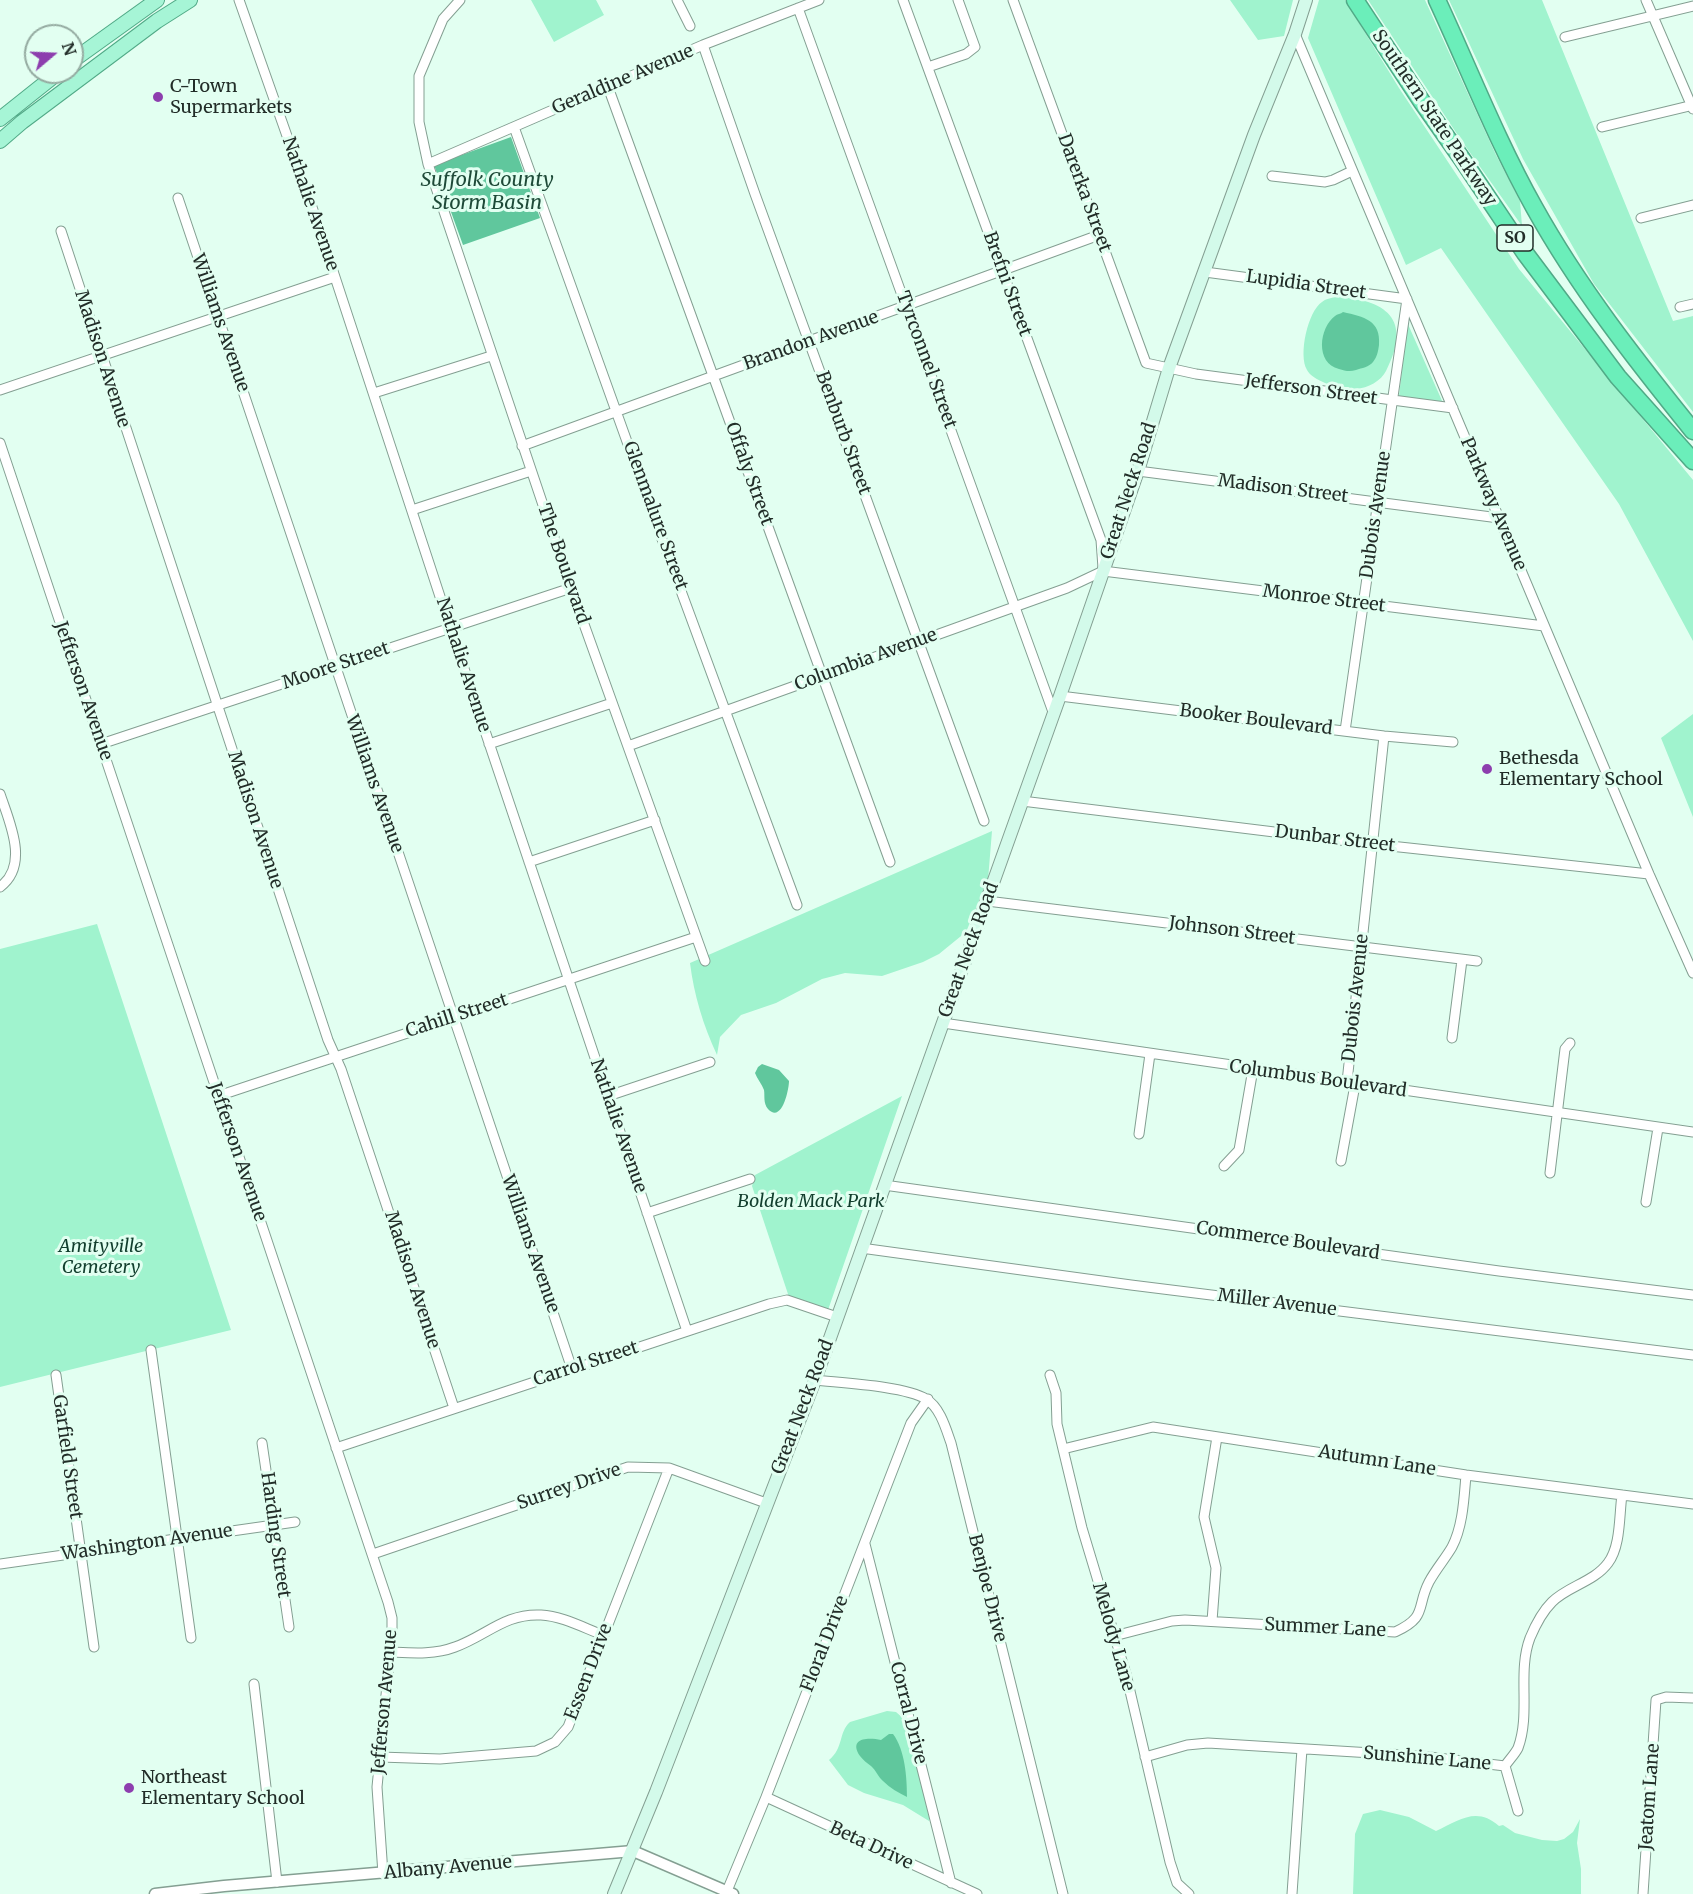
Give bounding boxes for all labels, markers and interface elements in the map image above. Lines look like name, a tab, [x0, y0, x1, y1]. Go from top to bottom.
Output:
north arrow	[24, 24, 84, 84]
street label: Southern State Parkway	[1367, 26, 1501, 210]
text: N	[58, 40, 81, 58]
street label: Geraldine Avenue	[549, 40, 697, 120]
place label: C‑Town Supermarkets	[170, 76, 292, 118]
marker: C‑Town Supermarkets	[151, 90, 165, 104]
street label: Darerka Street	[1053, 131, 1115, 255]
street label: Nathalie Avenue	[277, 134, 343, 274]
water label: Suffolk County Storm Basin	[420, 168, 554, 215]
road number: SO	[1497, 225, 1533, 251]
street label: Brefni Street	[978, 229, 1036, 339]
street label: Williams Avenue	[186, 251, 254, 395]
street label: Lupidia Street	[1245, 266, 1367, 304]
street label: Madison Avenue	[70, 288, 134, 430]
street label: Tyrconnel Street	[891, 288, 961, 432]
street label: Brandon Avenue	[740, 307, 882, 375]
street label: Benburb Street	[811, 368, 875, 498]
street label: Jefferson Street	[1243, 370, 1379, 410]
street label: Offaly Street	[720, 420, 778, 528]
street label: Great Neck Road	[1097, 420, 1161, 562]
street label: Parkway Avenue	[1455, 434, 1531, 574]
street label: Glenmalure Street	[618, 439, 692, 593]
street label: Dubois Avenue	[1356, 450, 1396, 580]
street label: Madison Street	[1217, 470, 1349, 508]
street label: The Boulevard	[532, 501, 594, 627]
street label: Monroe Street	[1261, 581, 1387, 617]
street label: Nathalie Avenue	[431, 595, 495, 735]
street label: Jefferson Avenue	[49, 619, 117, 763]
street label: Columbia Avenue	[792, 624, 940, 696]
street label: Moore Street	[280, 638, 392, 694]
street label: Booker Boulevard	[1178, 700, 1334, 740]
street label: Williams Avenue	[340, 712, 408, 856]
place label: Bethesda Elementary School	[1499, 748, 1663, 790]
street label: Madison Avenue	[223, 749, 287, 891]
marker: Bethesda Elementary School	[1480, 762, 1494, 776]
street label: Dunbar Street	[1274, 821, 1396, 857]
street label: Great Neck Road	[935, 879, 1003, 1021]
street label: Johnson Street	[1168, 913, 1296, 949]
street label: Dubois Avenue	[1339, 933, 1373, 1063]
street label: Cahill Street	[403, 989, 511, 1043]
street label: Nathalie Avenue	[585, 1056, 651, 1196]
street label: Columbus Boulevard	[1228, 1056, 1408, 1102]
street label: Jefferson Avenue	[203, 1080, 271, 1224]
street label: Williams Avenue	[496, 1172, 564, 1316]
park label: Bolden Mack Park	[737, 1191, 885, 1213]
street label: Madison Avenue	[380, 1209, 444, 1351]
street label: Commerce Boulevard	[1195, 1217, 1381, 1265]
park label: Amityville Cemetery	[59, 1236, 143, 1278]
street label: Miller Avenue	[1216, 1285, 1338, 1321]
street label: Carrol Street	[531, 1337, 641, 1391]
street label: Great Neck Road	[767, 1337, 839, 1477]
street label: Garfield Street	[48, 1394, 86, 1520]
street label: Autumn Lane	[1317, 1441, 1437, 1481]
street label: Surrey Drive	[514, 1459, 624, 1515]
street label: Harding Street	[255, 1471, 295, 1599]
street label: Washington Avenue	[60, 1520, 234, 1566]
street label: Benjoe Drive	[963, 1532, 1011, 1644]
street label: Melody Lane	[1087, 1580, 1139, 1694]
street label: Floral Drive	[797, 1593, 853, 1695]
street label: Summer Lane	[1264, 1614, 1386, 1642]
street label: Essen Drive	[561, 1621, 617, 1723]
street label: Jefferson Avenue	[368, 1629, 402, 1775]
street label: Corral Drive	[885, 1660, 931, 1766]
street label: Sunshine Lane	[1362, 1743, 1492, 1775]
street label: Jeatom Lane	[1635, 1743, 1665, 1851]
place label: Northeast Elementary School	[141, 1767, 305, 1810]
marker: Northeast Elementary School	[122, 1781, 136, 1795]
street label: Beta Drive	[826, 1817, 916, 1875]
street label: Albany Avenue	[383, 1852, 513, 1884]

